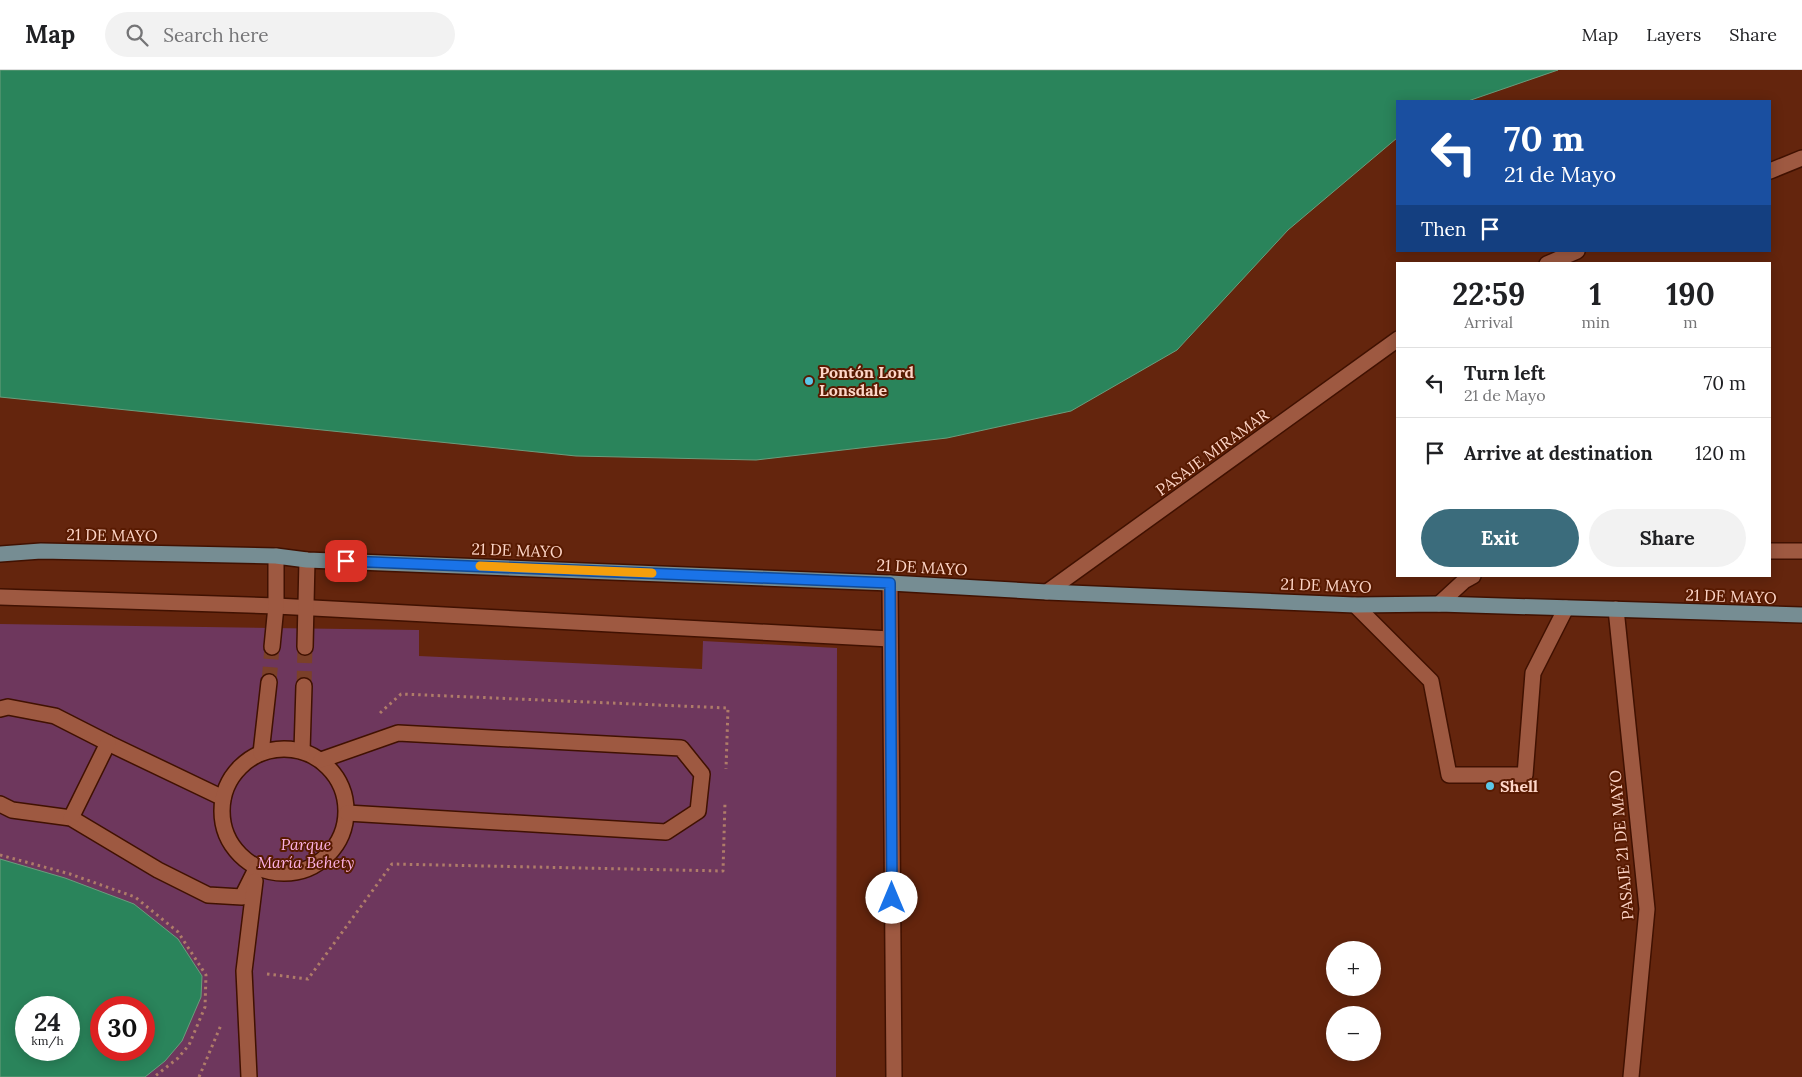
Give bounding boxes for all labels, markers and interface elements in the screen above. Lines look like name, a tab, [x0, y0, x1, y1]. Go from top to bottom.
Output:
search box	[105, 12, 455, 57]
text: Map	[25, 19, 75, 50]
icon: search	[123, 21, 151, 49]
text: Search here	[163, 23, 269, 47]
text: Map	[1582, 23, 1618, 46]
text: Layers	[1646, 23, 1701, 46]
text: Share	[1729, 23, 1777, 46]
text: 70 m	[1504, 116, 1584, 161]
icon: left	[1421, 120, 1486, 185]
text: 21 de Mayo	[1504, 160, 1616, 188]
icon: arrive	[1476, 215, 1504, 243]
text: Then	[1421, 217, 1466, 241]
text: 22:59	[1452, 275, 1525, 313]
text: 1	[1590, 275, 1602, 313]
text: 190	[1666, 275, 1715, 313]
text: Arrival	[1464, 312, 1513, 332]
text: min	[1581, 312, 1610, 332]
text: m	[1683, 312, 1698, 332]
text: Turn left	[1464, 361, 1545, 385]
place label: Pontón Lord Lonsdale	[819, 362, 914, 400]
icon: left	[1421, 369, 1449, 397]
text: 70 m	[1703, 371, 1746, 395]
marker: Pontón Lord Lonsdale	[803, 375, 815, 387]
text: 21 de Mayo	[1464, 385, 1546, 405]
street label: PASAJE MIRAMAR	[1152, 404, 1273, 500]
icon: arrive	[1421, 439, 1449, 467]
text: Arrive at destination	[1464, 441, 1653, 465]
text: 120 m	[1695, 441, 1746, 465]
button: Exit	[1421, 509, 1579, 567]
button: Share	[1589, 509, 1746, 567]
street label: 21 DE MAYO	[66, 524, 158, 546]
street label: 21 DE MAYO	[471, 538, 563, 562]
pin	[325, 540, 367, 582]
icon: arrive	[332, 547, 360, 575]
street label: 21 DE MAYO	[876, 555, 968, 579]
street label: 21 DE MAYO	[1280, 573, 1372, 597]
street label: 21 DE MAYO	[1685, 584, 1777, 608]
street label: PASAJE 21 DE MAYO	[1604, 769, 1638, 921]
place label: Shell	[1500, 776, 1538, 796]
marker: Shell	[1484, 780, 1496, 792]
park label: Parque María Behety	[257, 834, 355, 872]
position arrow	[865, 871, 917, 923]
map controls	[1326, 941, 1381, 1061]
button: +	[1326, 941, 1381, 996]
speed limit sign: 30	[90, 996, 155, 1061]
text: 24	[34, 1006, 61, 1038]
button: −	[1326, 1006, 1381, 1061]
text: km/h	[31, 1033, 64, 1048]

